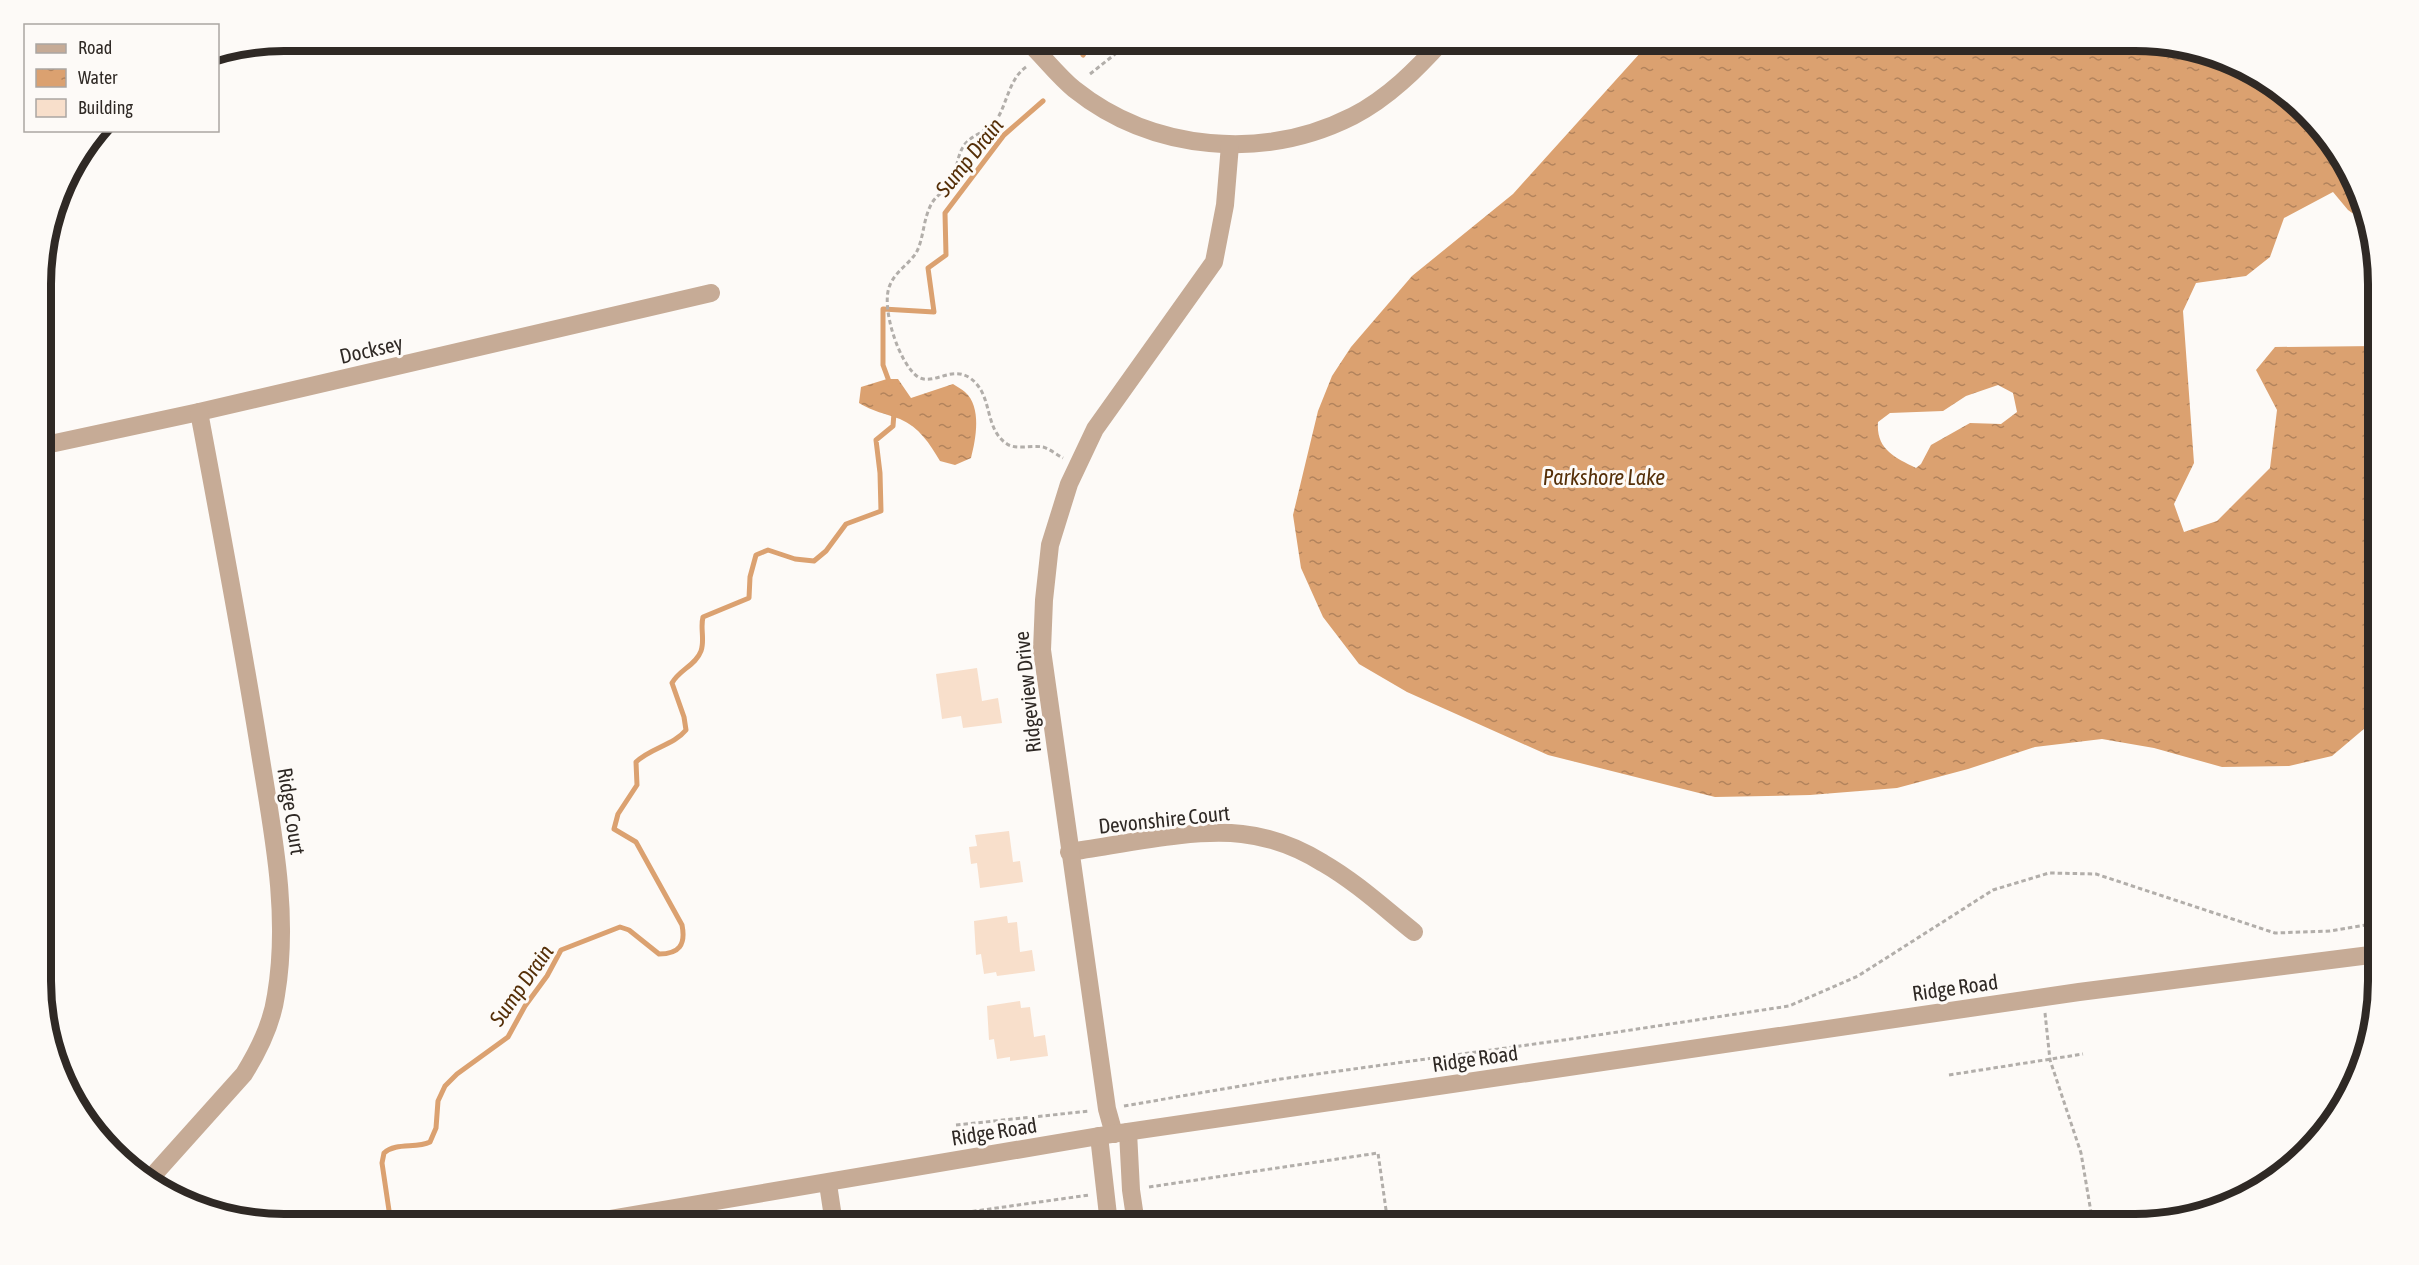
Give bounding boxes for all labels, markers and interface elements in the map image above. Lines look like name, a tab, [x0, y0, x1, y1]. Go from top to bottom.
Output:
legend	[24, 24, 219, 132]
text: Road	[78, 37, 112, 58]
text: Water	[78, 67, 118, 88]
text: Building	[78, 97, 133, 118]
water label: Sump Drain	[929, 112, 1009, 202]
street label: Docksey	[337, 330, 405, 368]
water label: Parkshore Lake	[1543, 464, 1665, 490]
street label: Ridgeview Drive	[1009, 630, 1045, 754]
street label: Ridge Court	[273, 766, 311, 856]
street label: Devonshire Court	[1097, 800, 1231, 838]
water label: Sump Drain	[483, 939, 559, 1031]
street label: Ridge Road	[1911, 969, 1999, 1005]
street label: Ridge Road	[1431, 1040, 1519, 1076]
street label: Ridge Road	[949, 1112, 1039, 1150]

